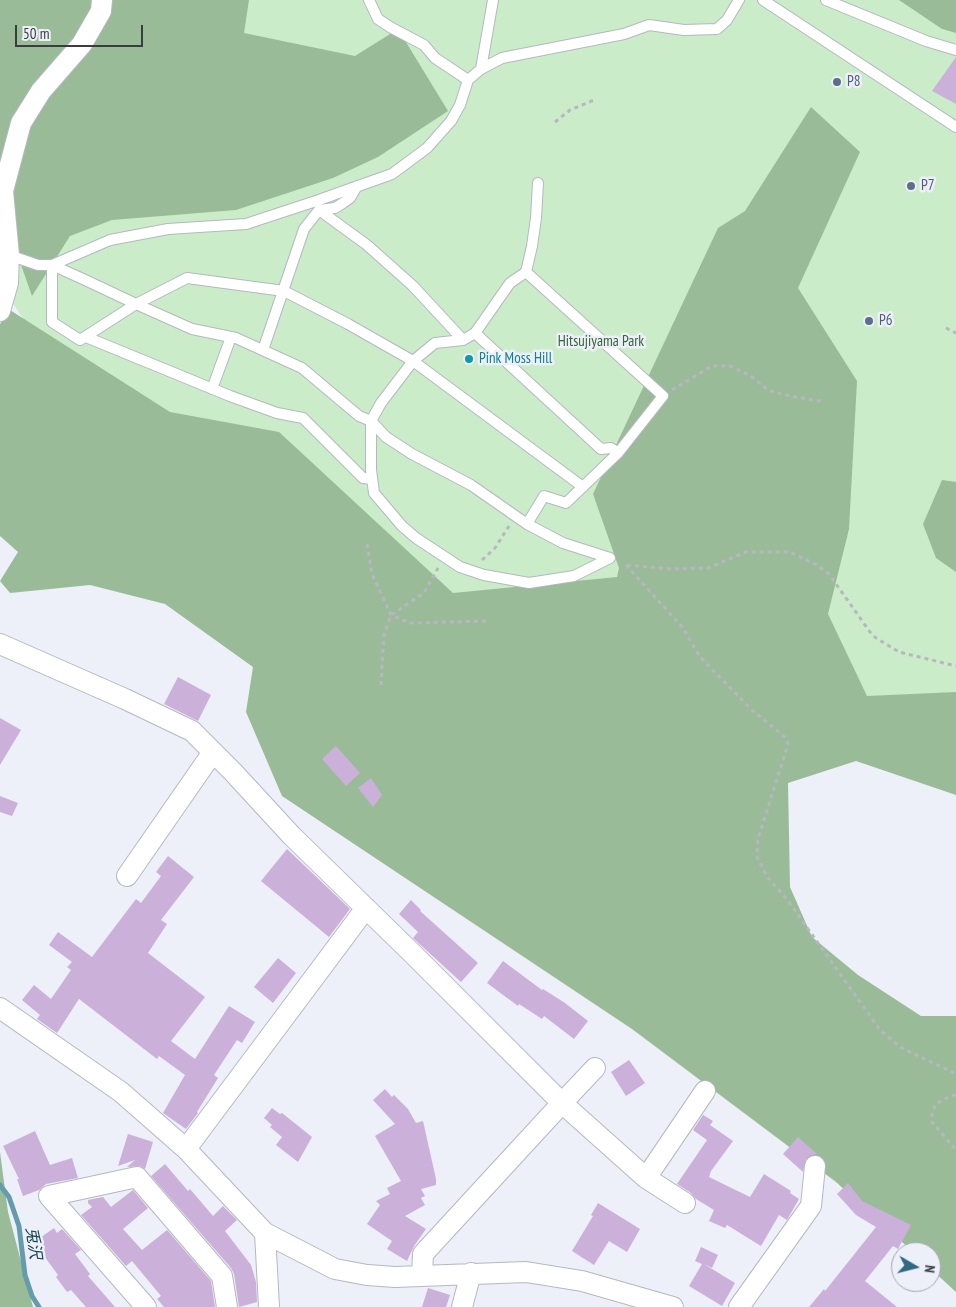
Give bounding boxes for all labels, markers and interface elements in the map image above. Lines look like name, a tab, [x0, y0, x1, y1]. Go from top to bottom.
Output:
scale bar	[18, 15, 145, 47]
text: 50 m	[23, 24, 49, 43]
place label: P8	[847, 73, 861, 91]
marker: P8	[831, 76, 843, 88]
place label: P7	[921, 177, 935, 195]
marker: P7	[905, 180, 917, 192]
place label: P6	[879, 312, 893, 330]
marker: P6	[863, 315, 875, 327]
park label: Hitsujiyama Park	[558, 333, 644, 351]
place label: Pink Moss Hill	[479, 350, 552, 368]
marker: Pink Moss Hill	[463, 353, 475, 365]
water label: 兎沢	[21, 1226, 45, 1260]
north arrow	[891, 1242, 941, 1292]
text: N	[920, 1264, 939, 1274]

